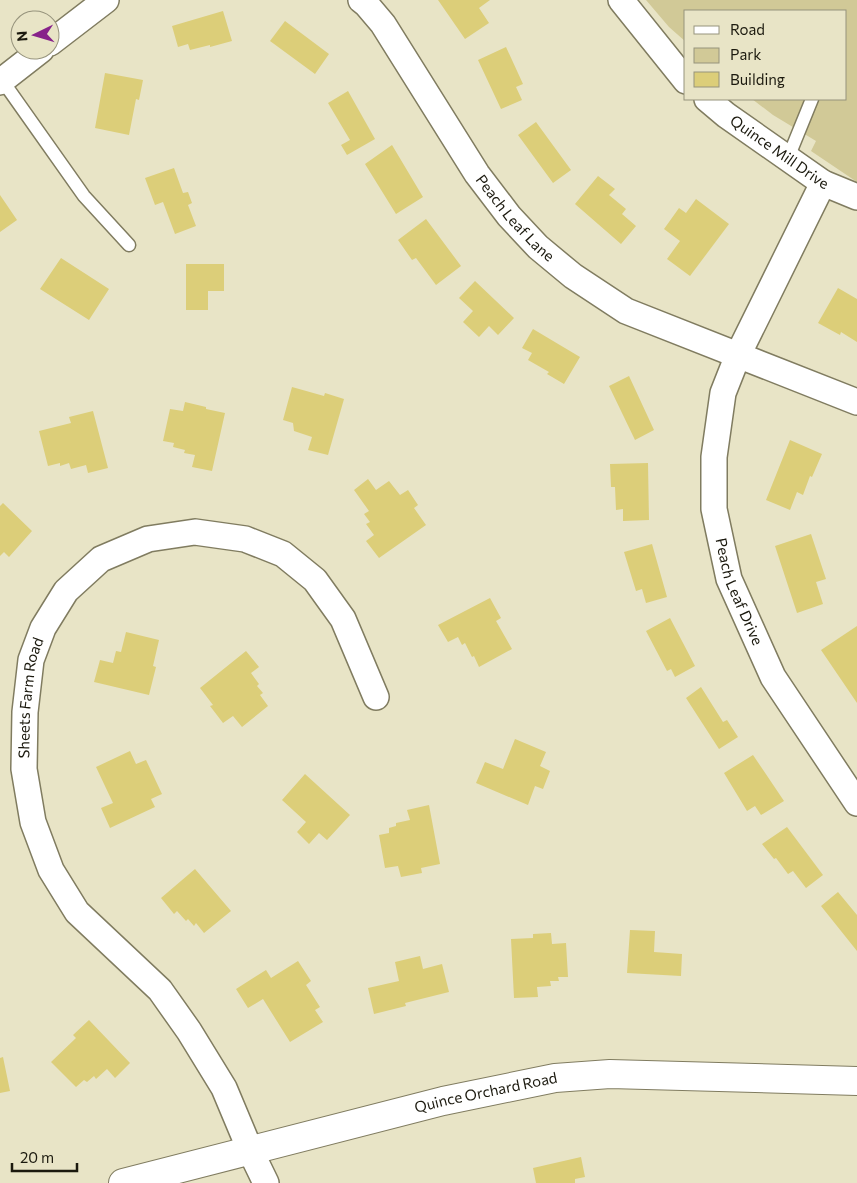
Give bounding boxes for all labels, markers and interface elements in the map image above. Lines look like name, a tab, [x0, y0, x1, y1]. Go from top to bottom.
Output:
north arrow	[10, 10, 60, 60]
legend	[684, 10, 847, 100]
text: Road	[730, 20, 765, 38]
text: N	[13, 30, 30, 42]
text: Park	[730, 45, 761, 63]
text: Building	[730, 70, 785, 88]
street label: Quince Mill Drive	[727, 111, 831, 192]
street label: Peach Leaf Lane	[473, 171, 558, 265]
street label: Peach Leaf Drive	[712, 536, 768, 648]
street label: Sheets Farm Road	[14, 635, 47, 759]
street label: Quince Orchard Road	[412, 1068, 559, 1116]
scale bar	[12, 1140, 78, 1172]
text: 20 m	[20, 1148, 54, 1166]

